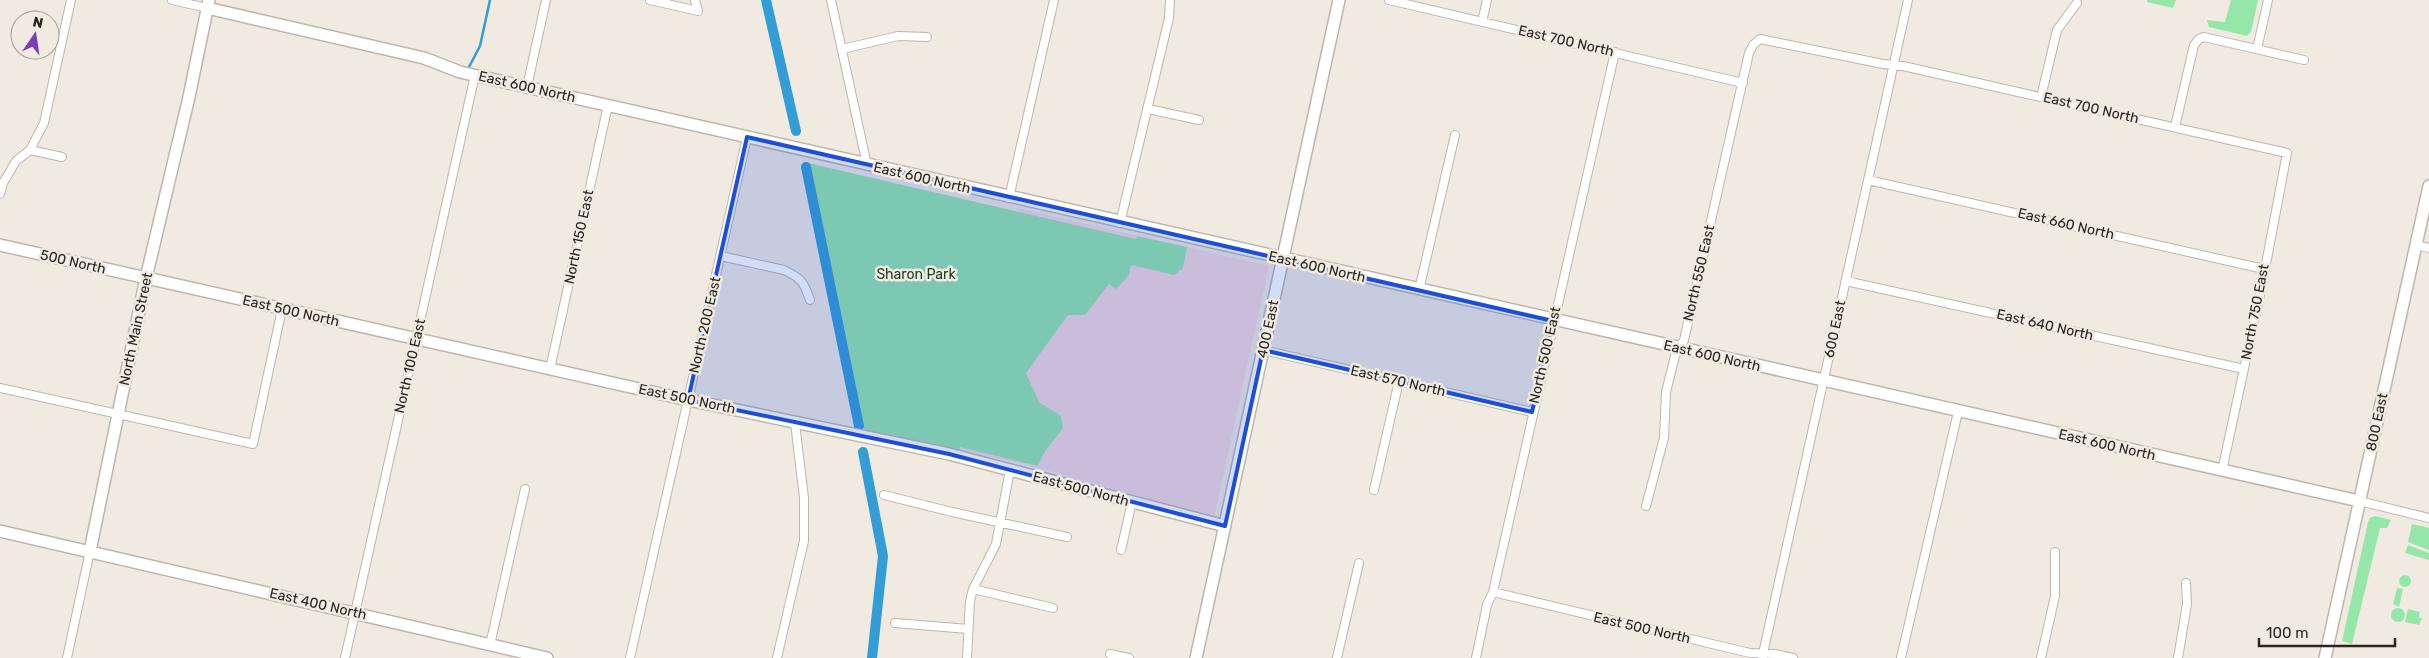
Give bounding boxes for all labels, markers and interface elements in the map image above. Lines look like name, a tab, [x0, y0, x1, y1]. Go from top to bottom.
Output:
north arrow	[10, 10, 60, 60]
text: N	[31, 13, 45, 32]
street label: East 700 North	[1516, 22, 1616, 60]
street label: East 600 North	[477, 68, 577, 106]
street label: East 700 North	[2041, 89, 2141, 127]
street label: East 600 North	[872, 159, 972, 197]
street label: North 150 East	[561, 188, 597, 286]
street label: East 660 North	[2016, 205, 2116, 243]
street label: North 550 East	[1680, 223, 1718, 323]
street label: 500 North	[39, 246, 107, 278]
street label: East 600 North	[1267, 248, 1367, 286]
street label: North 750 East	[2237, 262, 2273, 361]
park label: Sharon Park	[876, 266, 956, 283]
street label: North Main Street	[116, 270, 156, 387]
street label: North 200 East	[686, 274, 725, 375]
street label: East 500 North	[241, 292, 341, 330]
street label: 400 East	[1254, 298, 1283, 359]
street label: 600 East	[1821, 298, 1850, 359]
street label: North 500 East	[1526, 304, 1565, 405]
street label: East 640 North	[1995, 306, 2095, 344]
street label: North 100 East	[391, 317, 429, 415]
street label: East 600 North	[1662, 337, 1762, 375]
street label: East 570 North	[1349, 362, 1447, 400]
street label: East 500 North	[637, 380, 737, 418]
street label: 800 East	[2363, 391, 2392, 453]
street label: East 600 North	[2057, 426, 2157, 464]
street label: East 500 North	[1031, 468, 1131, 510]
street label: East 400 North	[268, 585, 368, 623]
street label: East 500 North	[1592, 609, 1692, 647]
scale bar	[2259, 616, 2395, 648]
text: 100 m	[2266, 624, 2308, 642]

